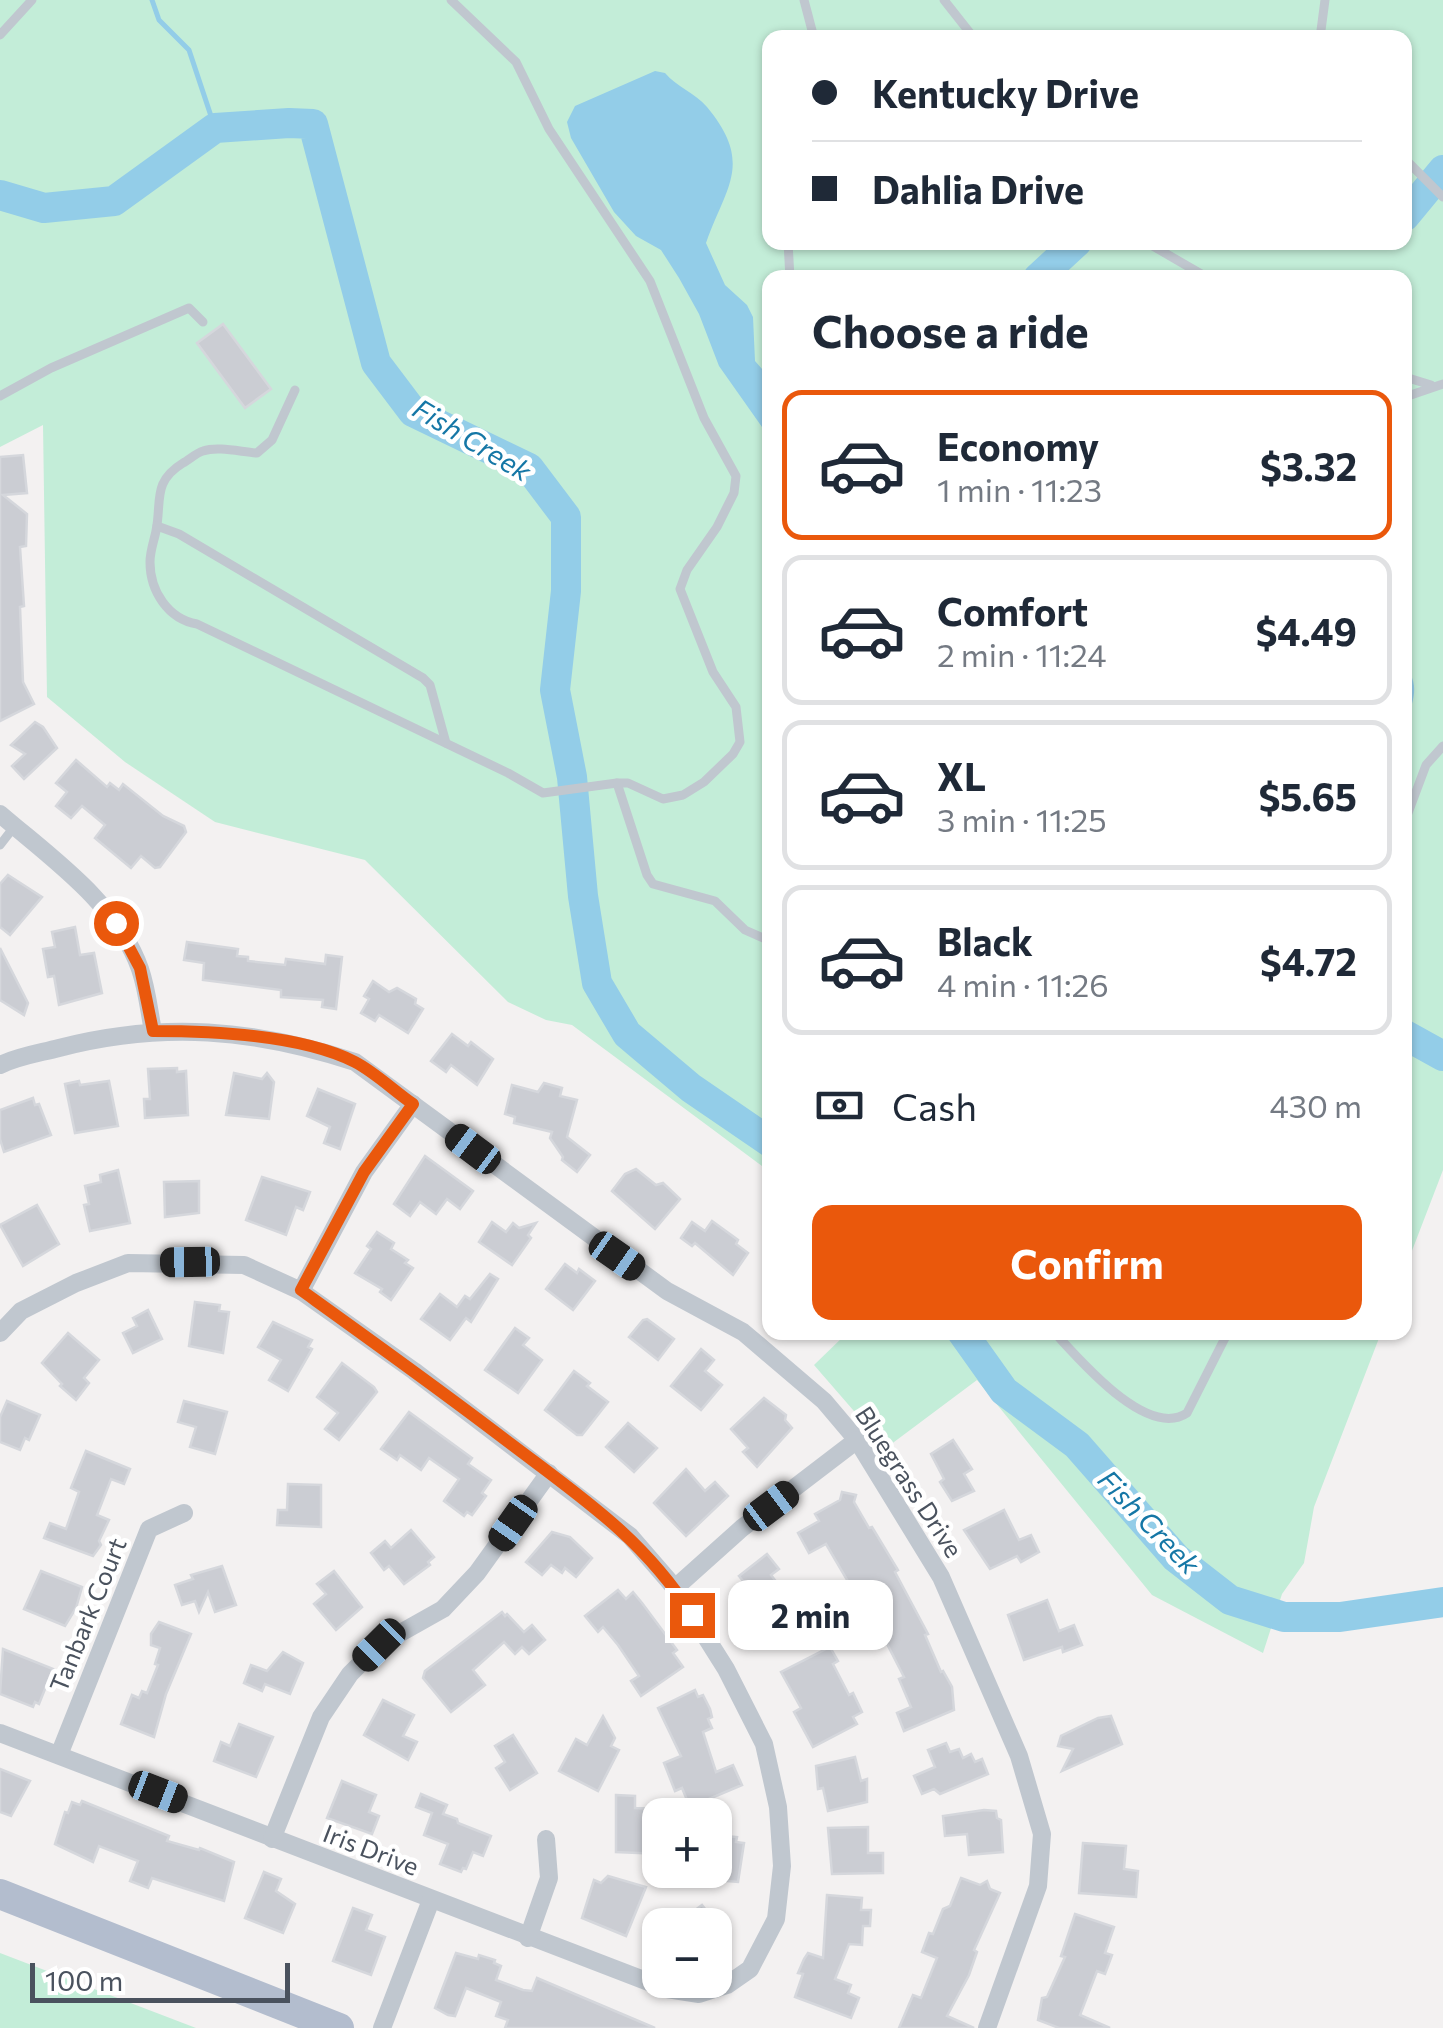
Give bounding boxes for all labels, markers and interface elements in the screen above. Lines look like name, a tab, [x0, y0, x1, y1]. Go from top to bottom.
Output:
text: Kentucky Drive	[872, 69, 1139, 116]
text: Dahlia Drive	[872, 165, 1084, 212]
text: Choose a ride	[812, 302, 1089, 357]
water label: Fish Creek	[407, 391, 539, 488]
icon: car	[817, 420, 907, 510]
text: Economy	[937, 422, 1099, 469]
text: $3.32	[1260, 442, 1357, 489]
text: 1 min · 11:23	[937, 469, 1102, 509]
icon: car	[817, 585, 907, 675]
text: Comfort	[937, 587, 1088, 634]
text: $4.49	[1255, 607, 1357, 654]
text: 2 min · 11:24	[937, 634, 1106, 674]
icon: car	[817, 750, 907, 840]
text: XL	[937, 752, 986, 799]
text: $5.65	[1258, 772, 1357, 819]
text: 3 min · 11:25	[937, 799, 1107, 839]
route start	[94, 901, 139, 946]
icon: car	[817, 915, 907, 1005]
text: Black	[937, 917, 1033, 964]
text: $4.72	[1260, 937, 1357, 984]
text: 4 min · 11:26	[937, 964, 1109, 1004]
icon: cash	[812, 1078, 867, 1133]
text: Cash	[892, 1082, 977, 1129]
text: 430 m	[1270, 1085, 1362, 1125]
car	[440, 1119, 506, 1179]
button: Confirm	[812, 1205, 1362, 1320]
car	[584, 1227, 650, 1285]
car	[160, 1246, 220, 1278]
street label: Bluegrass Drive	[850, 1400, 970, 1563]
water label: Fish Creek	[1092, 1462, 1208, 1581]
car	[738, 1476, 804, 1536]
car	[484, 1490, 542, 1556]
street label: Tanbark Court	[42, 1533, 132, 1696]
callout: 2 min	[727, 1580, 892, 1650]
route end	[670, 1593, 715, 1638]
text: 2 min	[771, 1595, 850, 1635]
car	[347, 1613, 411, 1677]
car	[125, 1767, 191, 1817]
map controls	[642, 1798, 732, 1998]
button: +	[642, 1798, 732, 1888]
street label: Iris Drive	[319, 1817, 423, 1881]
button: −	[642, 1908, 732, 1998]
scale bar	[30, 1958, 290, 2002]
text: 100 m	[45, 1963, 123, 1997]

